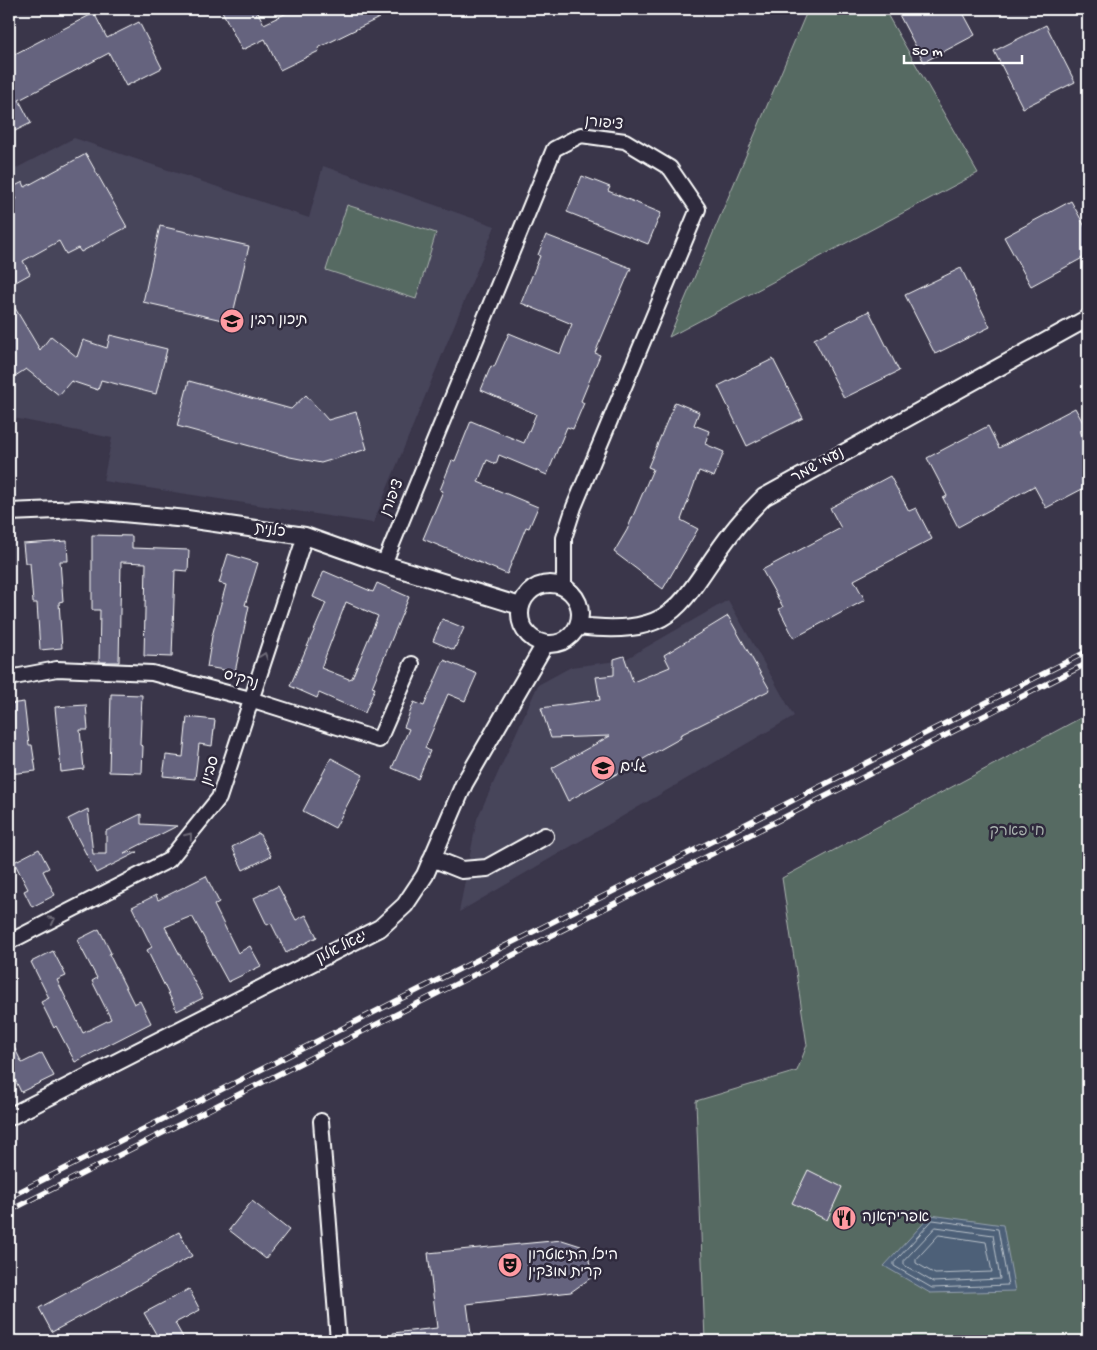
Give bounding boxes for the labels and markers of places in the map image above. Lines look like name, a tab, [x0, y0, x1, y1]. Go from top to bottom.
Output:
school or university icon: תיכון רבין	[219, 308, 245, 334]
place label: תיכון רבין	[250, 312, 308, 330]
school or university icon: גלים	[590, 755, 616, 781]
place label: גלים	[620, 758, 647, 777]
restaurant icon: אפריקאנה	[831, 1205, 857, 1231]
place label: אפריקאנה	[862, 1209, 930, 1227]
place label: היכל התיאטרון קרית מוצקין	[528, 1246, 618, 1282]
theatre icon: היכל התיאטרון קרית מוצקין	[497, 1252, 523, 1278]

